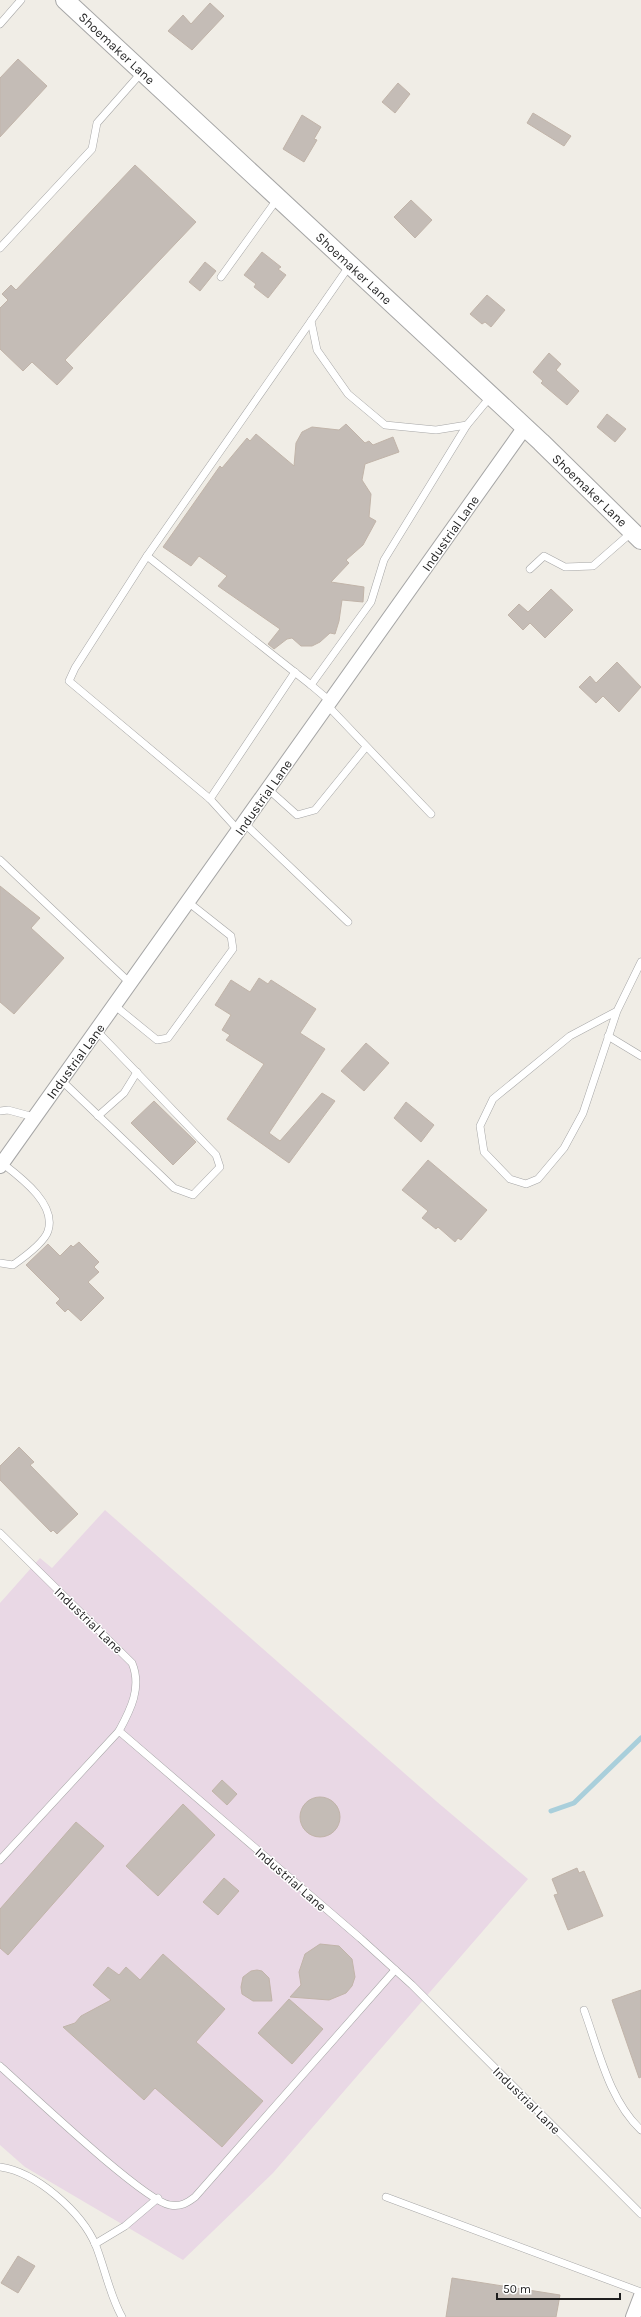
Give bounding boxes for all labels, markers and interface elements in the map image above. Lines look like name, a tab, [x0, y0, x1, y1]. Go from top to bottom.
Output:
street label: Shoemaker Lane	[76, 9, 158, 88]
street label: Shoemaker Lane	[313, 229, 395, 308]
street label: Shoemaker Lane	[549, 451, 630, 530]
street label: Industrial Lane	[419, 492, 482, 574]
street label: Industrial Lane	[232, 756, 295, 838]
street label: Industrial Lane	[43, 1021, 108, 1102]
street label: Industrial Lane	[51, 1584, 126, 1657]
street label: Industrial Lane	[252, 1845, 329, 1914]
street label: Industrial Lane	[490, 2064, 564, 2137]
scale bar	[497, 2275, 620, 2301]
text: 50 m	[503, 2282, 531, 2296]

